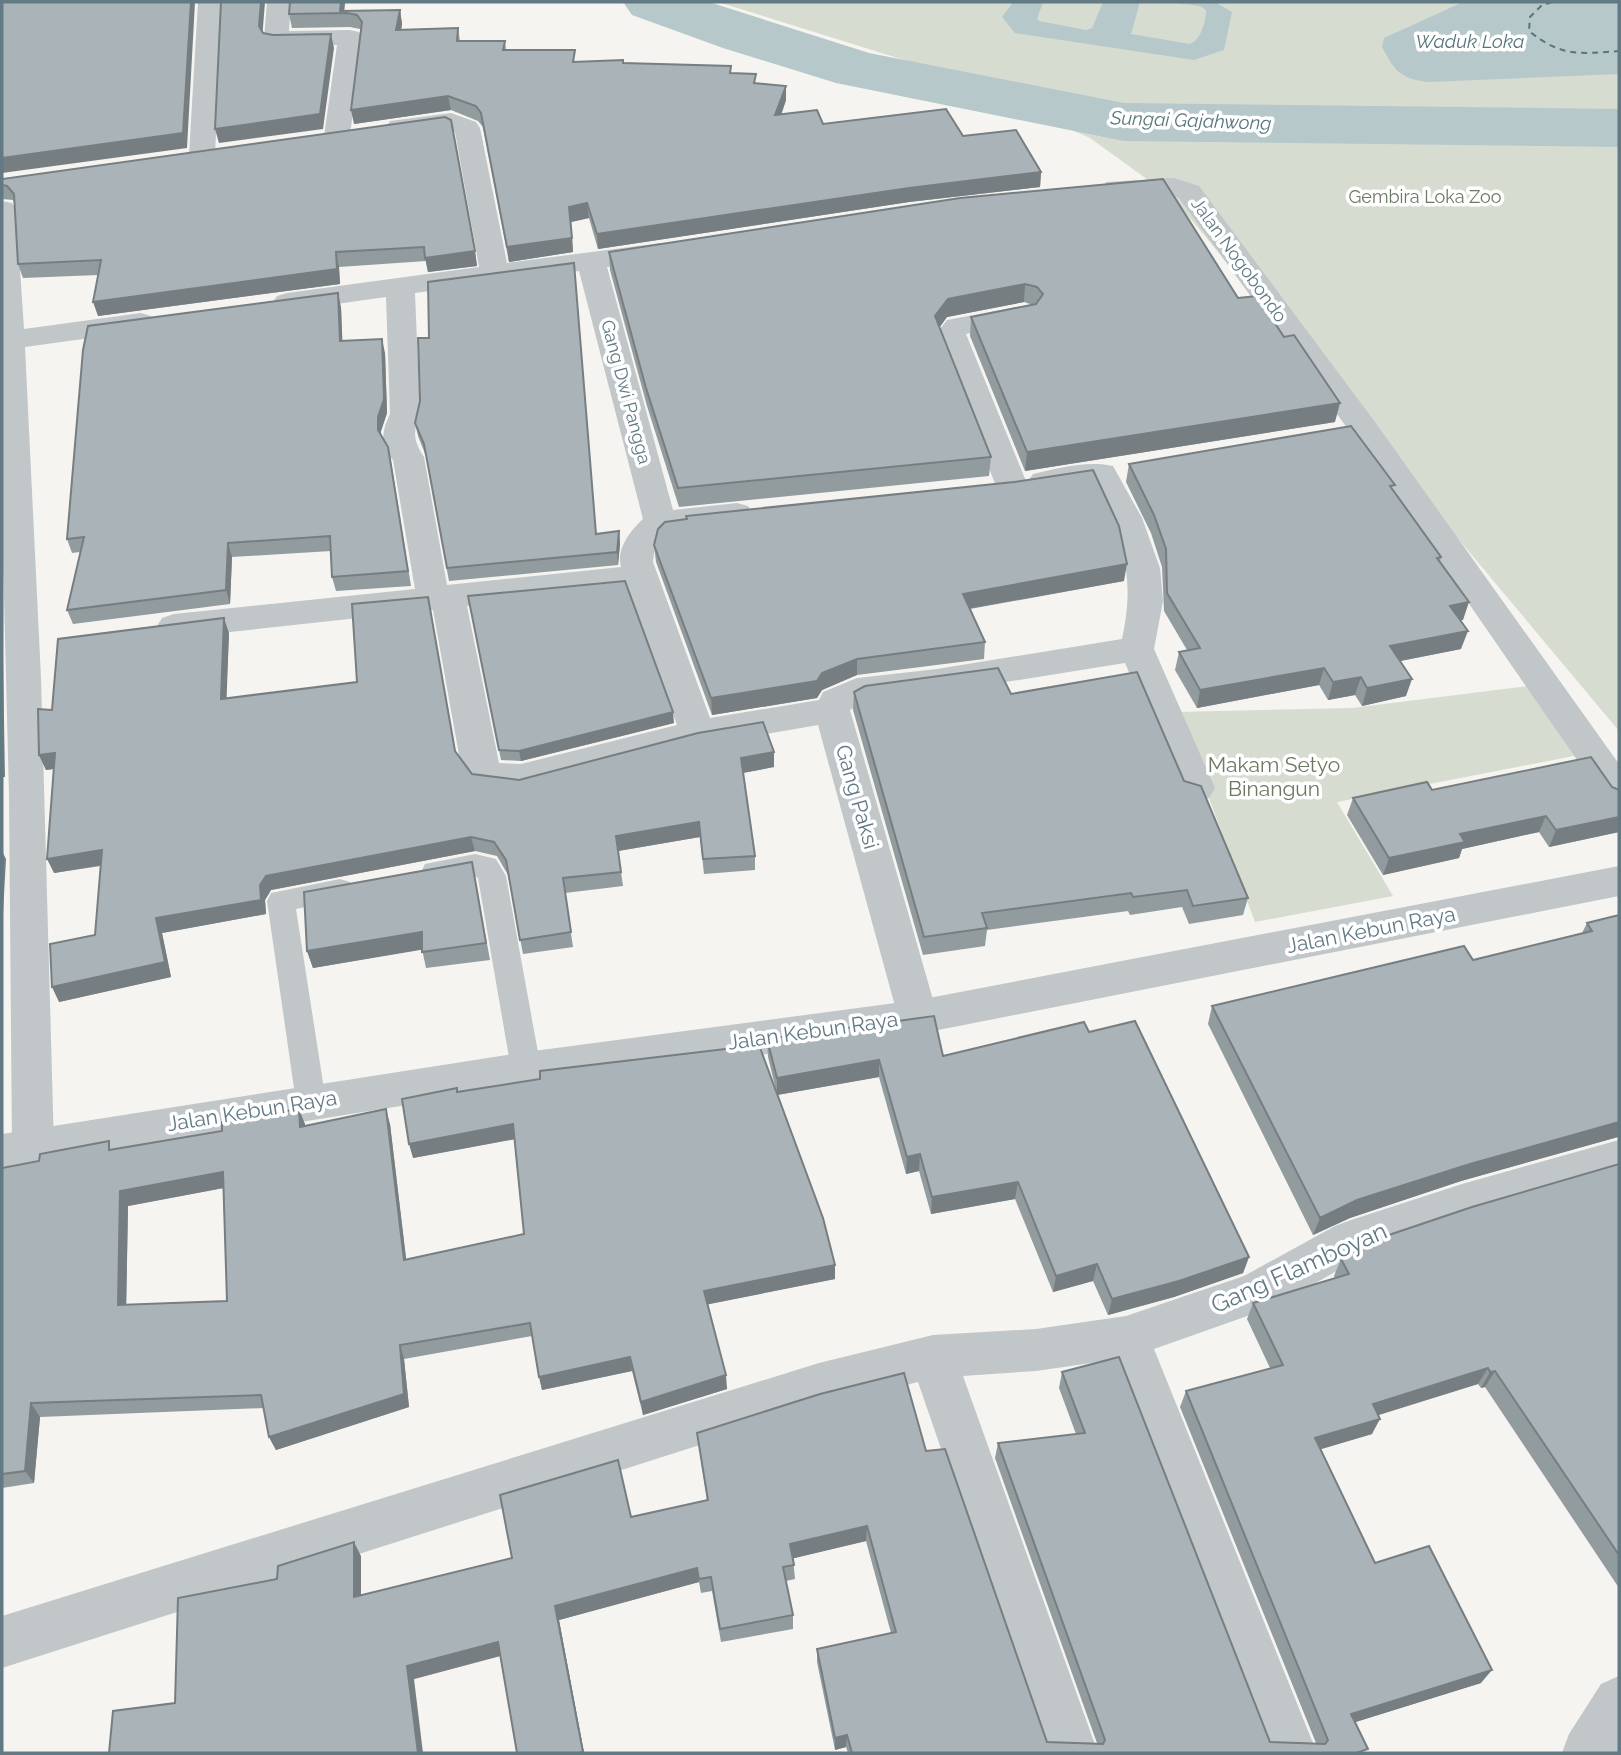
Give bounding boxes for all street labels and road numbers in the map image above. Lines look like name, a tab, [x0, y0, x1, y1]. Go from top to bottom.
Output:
street label: Jalan Nogobondo	[1187, 193, 1292, 326]
street label: Gang Dwi Pangga	[597, 317, 656, 466]
street label: Gang Paksi	[831, 742, 884, 852]
street label: Jalan Kebun Raya	[1284, 901, 1457, 958]
street label: Jalan Kebun Raya	[726, 1006, 900, 1055]
street label: Jalan Kebun Raya	[165, 1085, 339, 1136]
street label: Gang Flamboyan	[1206, 1216, 1391, 1319]

